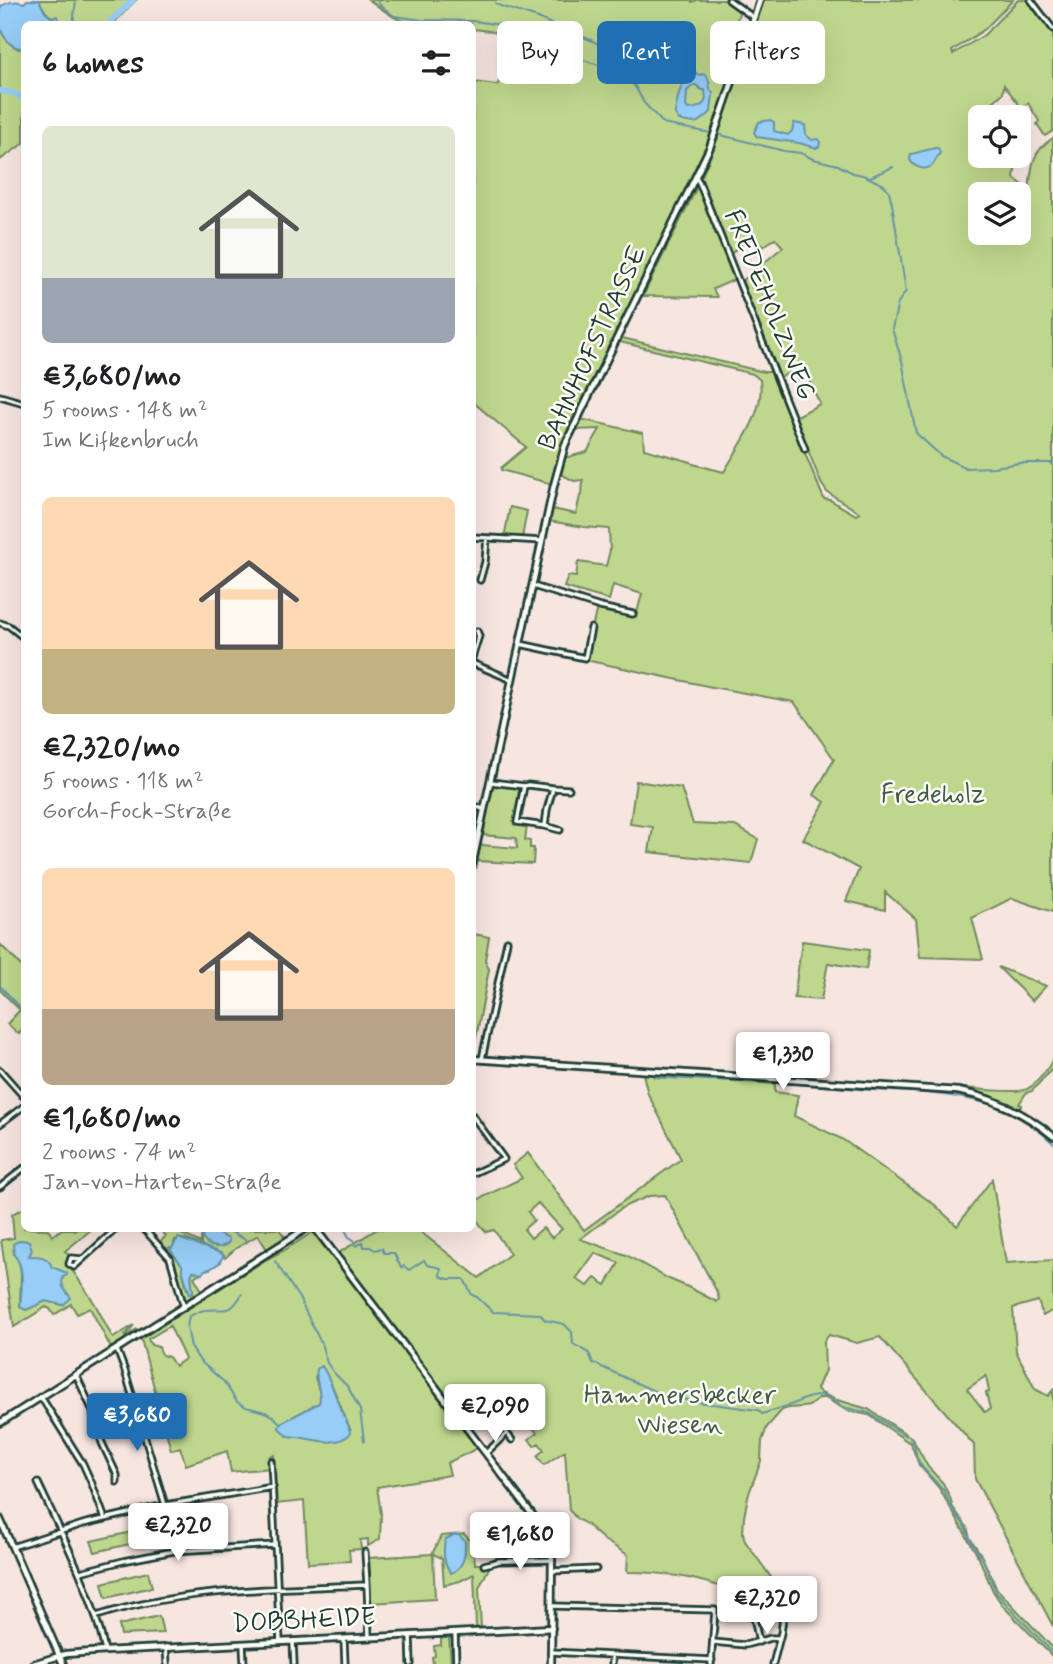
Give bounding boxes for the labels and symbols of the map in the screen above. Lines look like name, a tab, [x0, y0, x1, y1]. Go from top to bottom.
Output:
street label: FREDEHOLZWEG	[715, 205, 823, 405]
street label: BAHNHOFSTRASSE	[531, 240, 655, 456]
park label: Fredeholz	[881, 778, 985, 812]
pin: €1,330	[726, 1032, 840, 1092]
park label: Hammersbecker Wiesen	[584, 1379, 777, 1443]
pin: €2,090	[438, 1384, 552, 1444]
pin: €3,680	[80, 1394, 194, 1453]
pin: €2,320	[121, 1504, 235, 1563]
pin: €1,680	[463, 1512, 577, 1572]
pin: €2,320	[710, 1576, 824, 1636]
street label: DOBBHEIDE	[231, 1600, 377, 1642]

